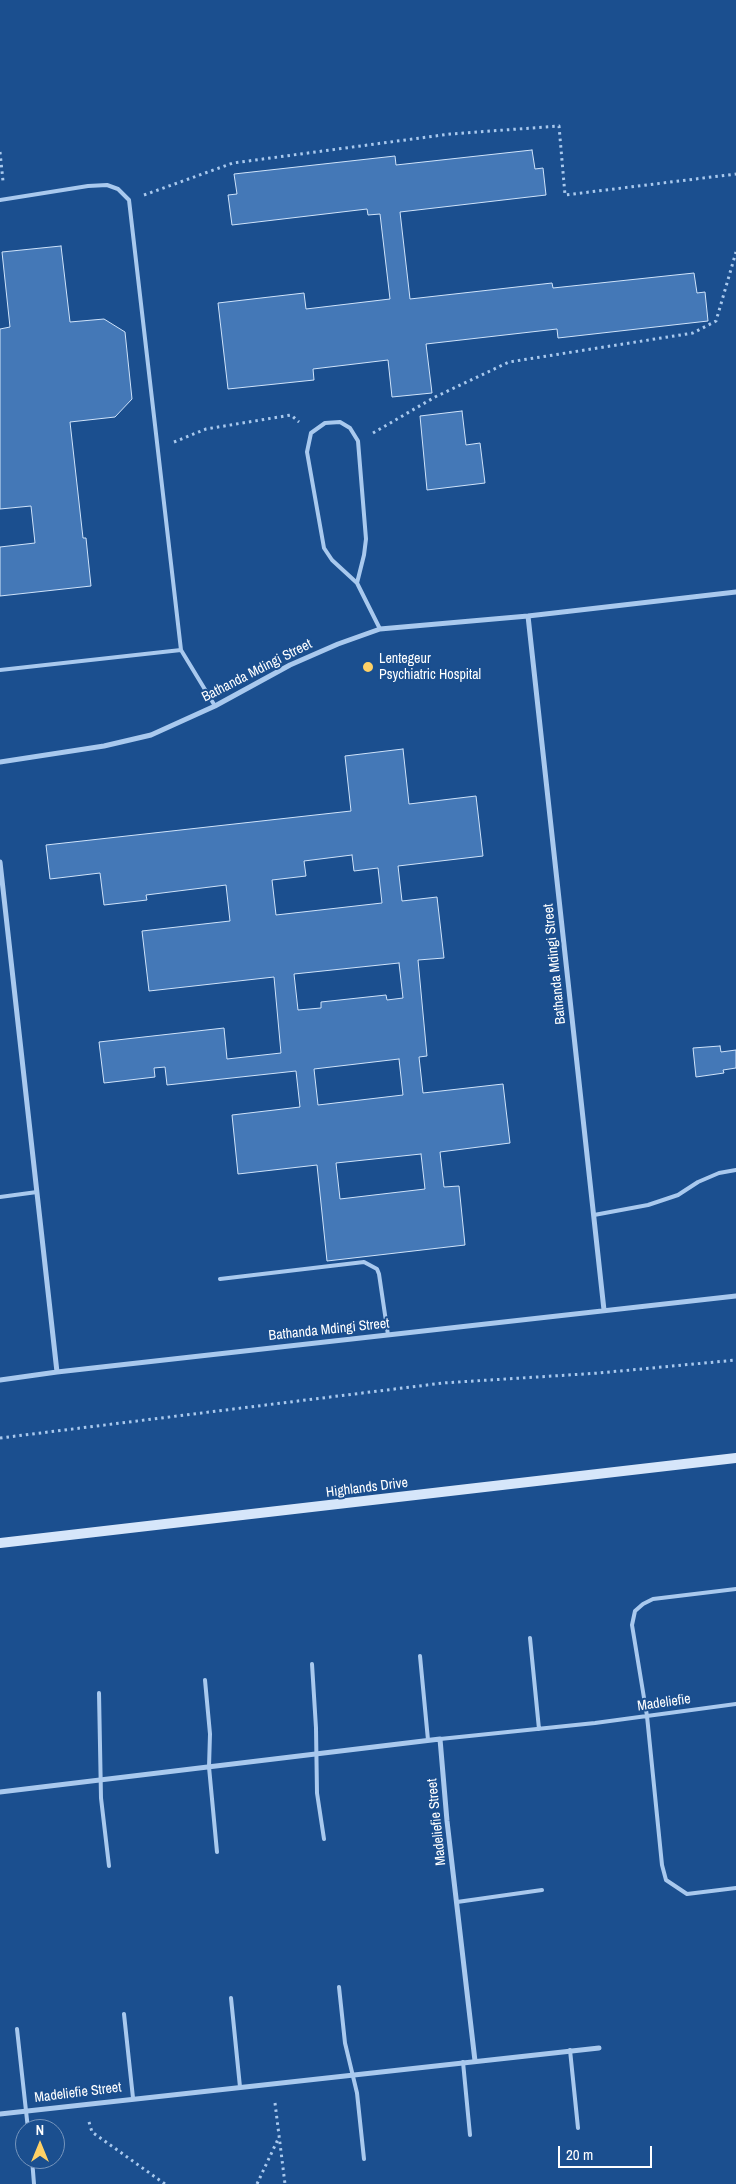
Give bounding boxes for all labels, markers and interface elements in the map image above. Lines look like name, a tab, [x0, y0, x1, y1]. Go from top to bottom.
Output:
street label: Bathanda Mdingi Street	[199, 636, 315, 706]
place label: Lentegeur Psychiatric Hospital	[379, 651, 481, 684]
marker: Lentegeur Psychiatric Hospital	[361, 660, 375, 674]
street label: Bathanda Mdingi Street	[540, 903, 570, 1025]
street label: Bathanda Mdingi Street	[268, 1315, 390, 1345]
street label: Highlands Drive	[325, 1475, 409, 1501]
street label: Madeliefie	[636, 1691, 692, 1715]
street label: Madeliefie Street	[424, 1778, 450, 1866]
street label: Madeliefie Street	[34, 2079, 122, 2107]
north arrow	[15, 2119, 65, 2169]
text: N	[36, 2121, 44, 2139]
scale bar	[561, 2136, 655, 2168]
text: 20 m	[566, 2144, 593, 2165]

